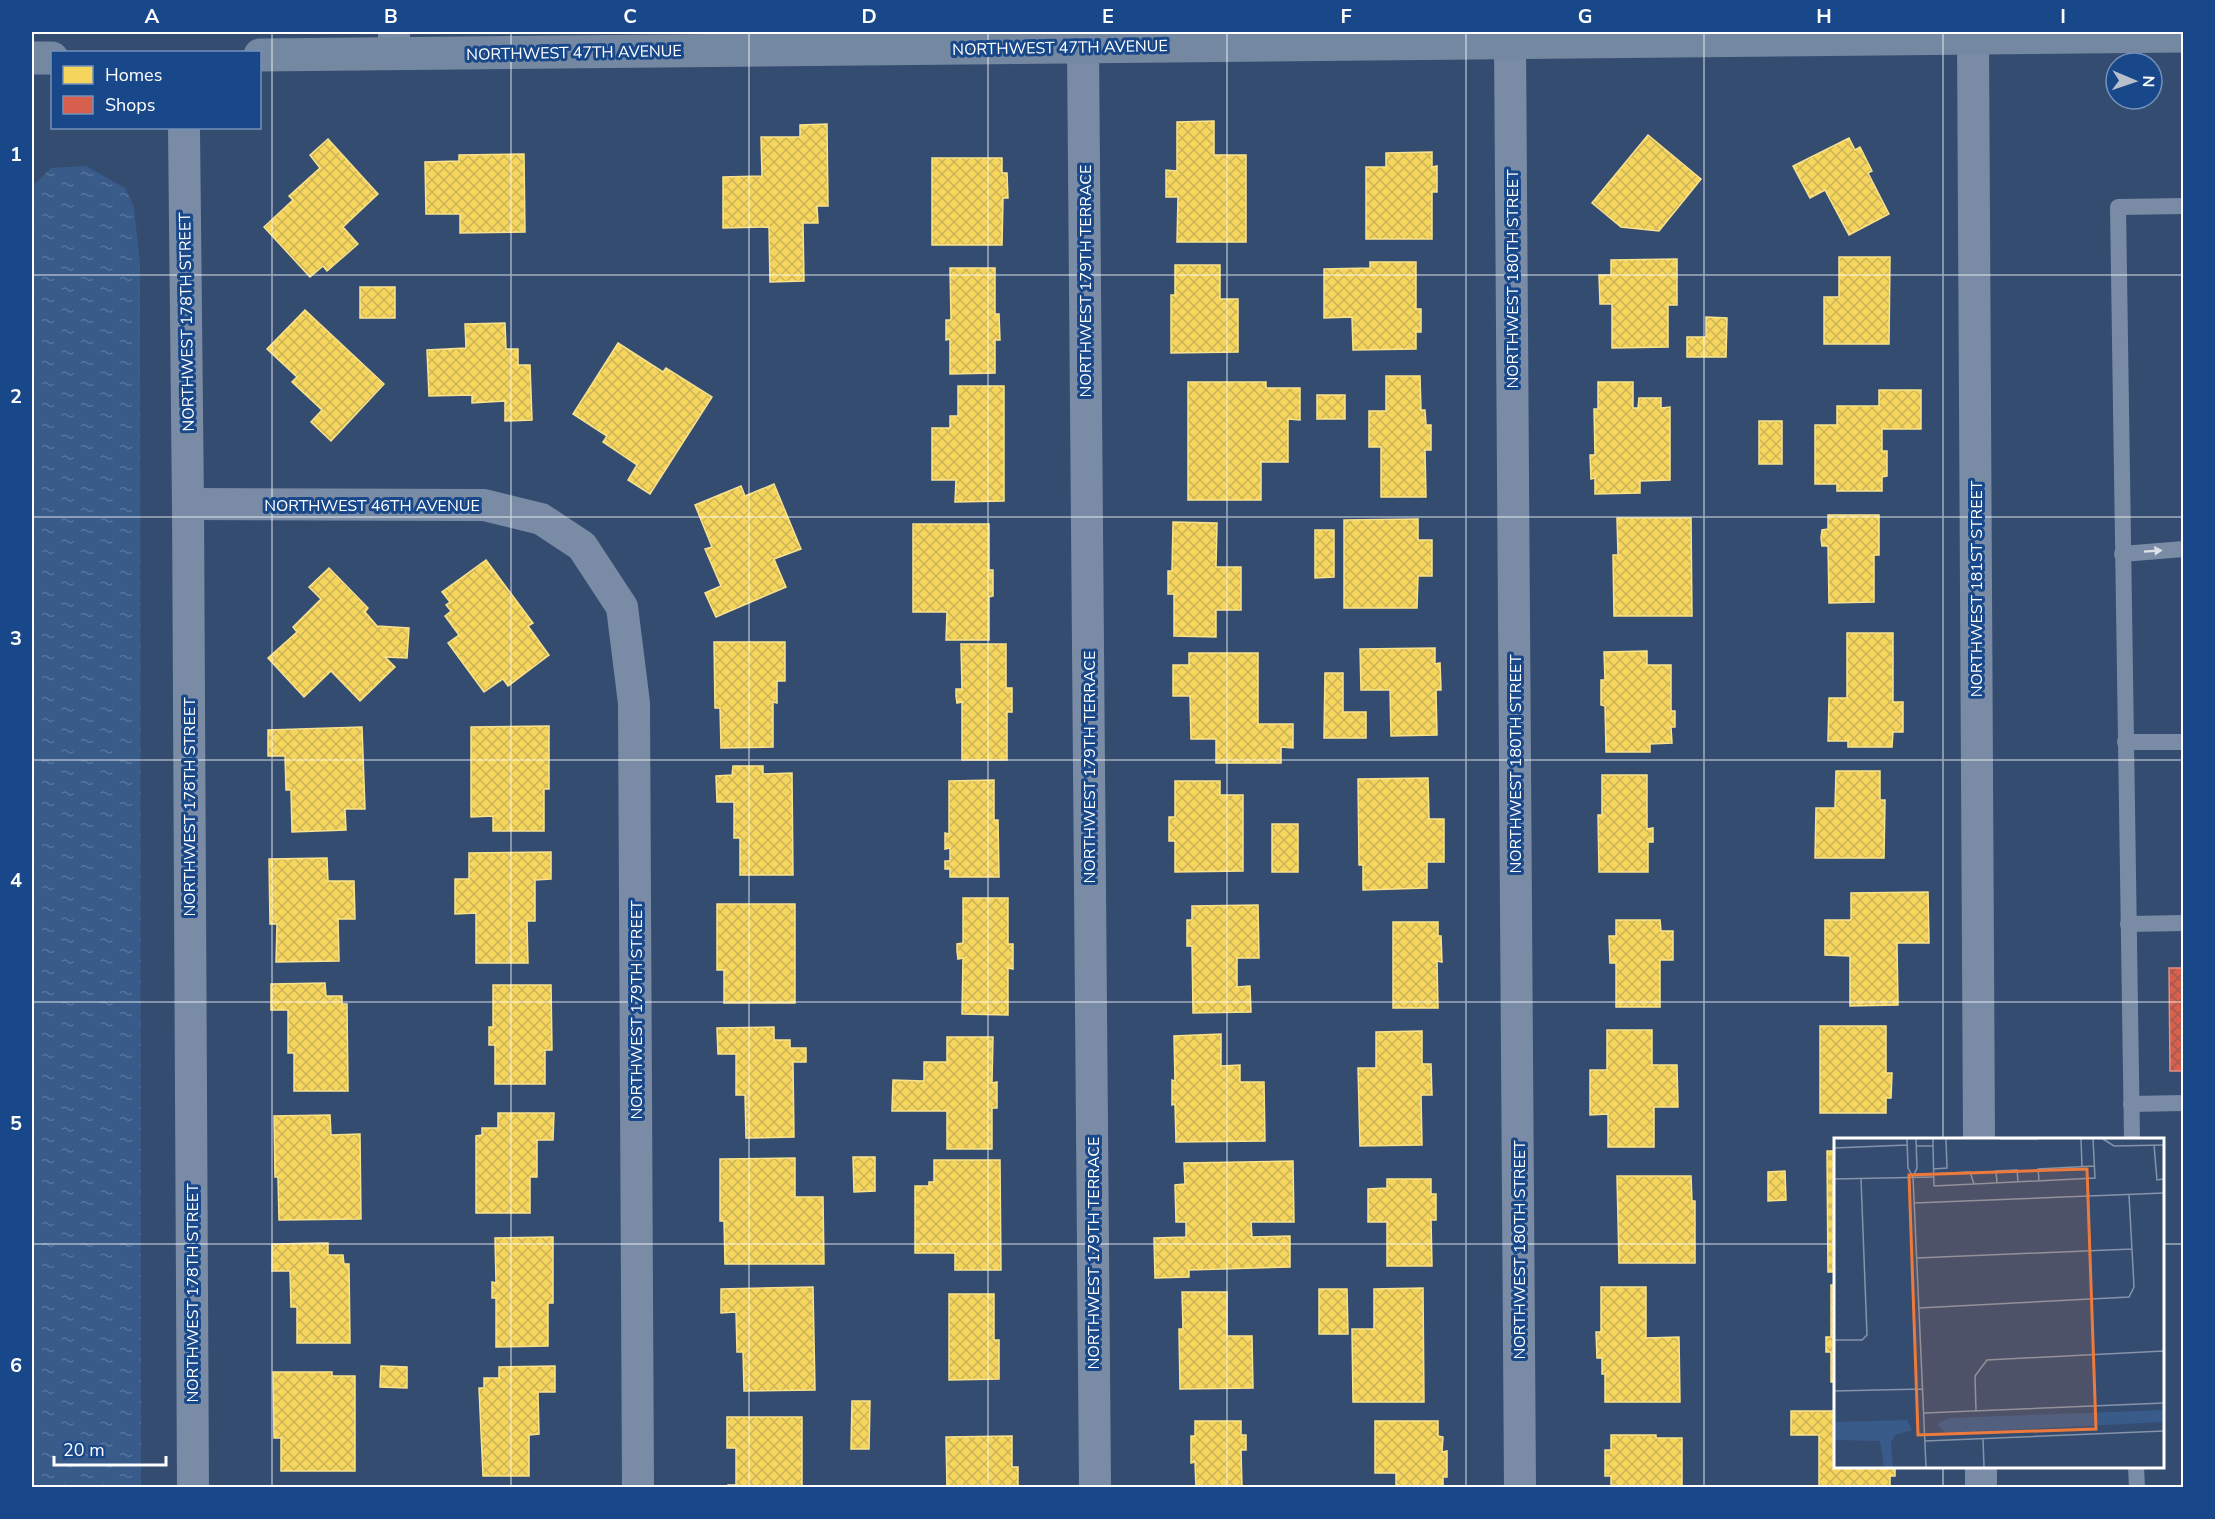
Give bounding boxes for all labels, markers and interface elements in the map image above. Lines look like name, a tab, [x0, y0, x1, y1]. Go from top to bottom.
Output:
text: A	[145, 3, 160, 30]
text: B	[384, 3, 398, 30]
text: C	[623, 3, 637, 30]
text: D	[861, 3, 877, 30]
text: E	[1102, 3, 1114, 30]
text: F	[1340, 3, 1352, 30]
text: G	[1578, 3, 1592, 30]
text: H	[1816, 3, 1832, 30]
text: I	[2060, 3, 2066, 30]
street label: NORTHWEST 47TH AVENUE	[952, 35, 1168, 61]
street label: NORTHWEST 47TH AVENUE	[466, 40, 682, 66]
legend	[51, 51, 261, 129]
north arrow	[2104, 51, 2164, 111]
text: Homes	[105, 63, 162, 87]
text: N	[2137, 75, 2159, 88]
text: Shops	[105, 93, 155, 117]
text: 1	[10, 141, 22, 168]
street label: NORTHWEST 179TH TERRACE	[1075, 165, 1097, 397]
street label: NORTHWEST 180TH STREET	[1502, 169, 1524, 389]
street label: NORTHWEST 178TH STREET	[174, 212, 200, 432]
text: 2	[10, 383, 22, 410]
street label: NORTHWEST 181ST STREET	[1966, 480, 1988, 697]
street label: NORTHWEST 46TH AVENUE	[264, 495, 480, 517]
one-way arrow	[2143, 547, 2162, 556]
text: 3	[10, 625, 22, 652]
street label: NORTHWEST 179TH TERRACE	[1079, 651, 1101, 883]
street label: NORTHWEST 180TH STREET	[1505, 654, 1527, 874]
street label: NORTHWEST 178TH STREET	[179, 697, 201, 917]
text: 4	[10, 867, 22, 894]
street label: NORTHWEST 179TH STREET	[626, 900, 648, 1120]
text: 5	[10, 1110, 22, 1137]
street label: NORTHWEST 179TH TERRACE	[1083, 1137, 1105, 1369]
inset map	[1834, 1138, 2164, 1468]
street label: NORTHWEST 180TH STREET	[1509, 1140, 1531, 1360]
street label: NORTHWEST 178TH STREET	[182, 1183, 204, 1403]
text: 6	[10, 1352, 22, 1379]
scale bar	[54, 1429, 166, 1467]
text: 20 m	[63, 1438, 105, 1462]

